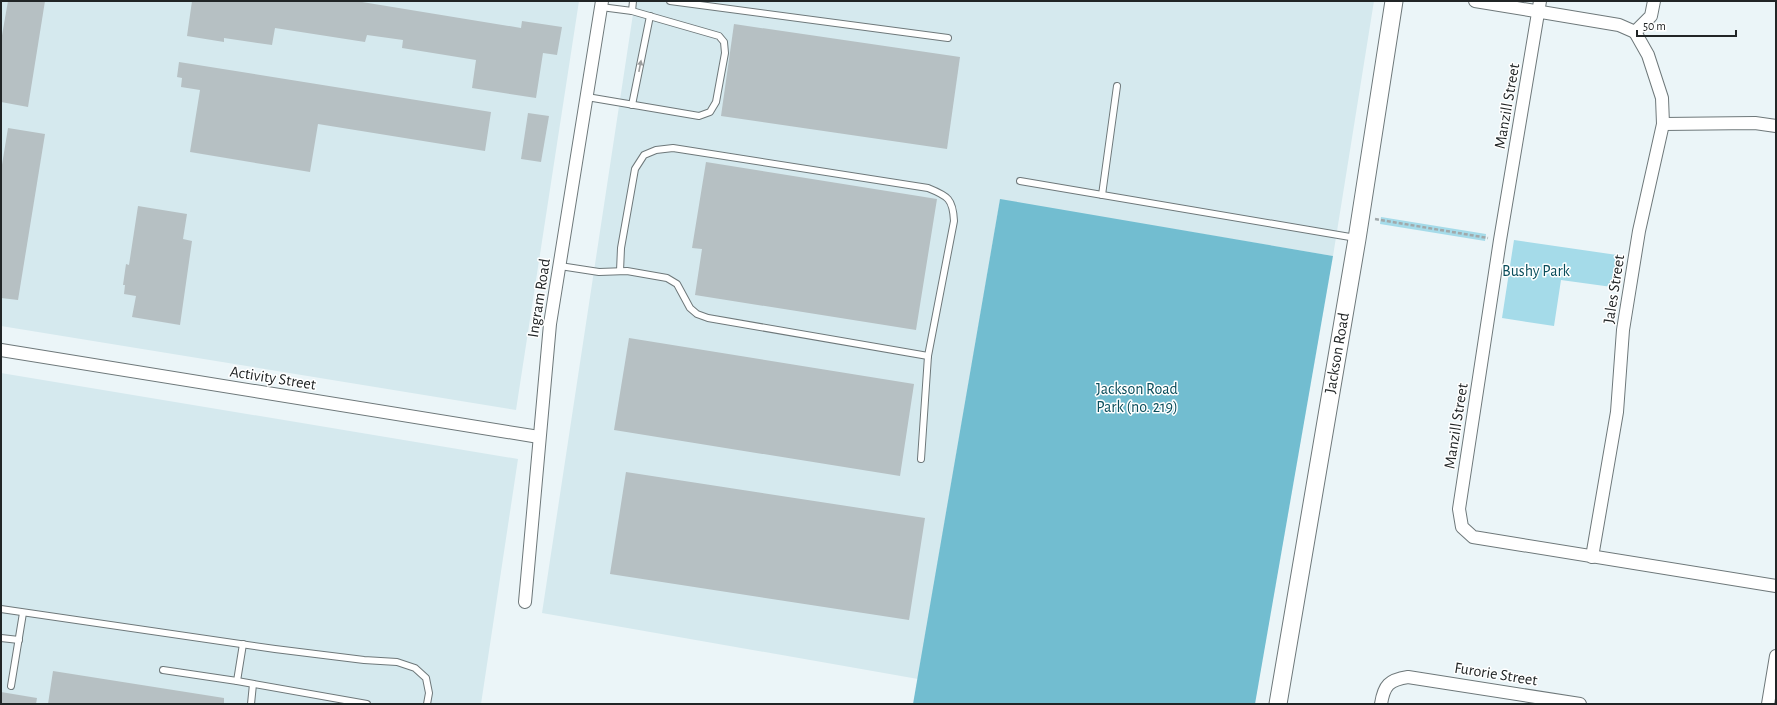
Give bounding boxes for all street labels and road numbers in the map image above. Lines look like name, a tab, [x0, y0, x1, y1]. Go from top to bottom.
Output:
street label: Manzill Street	[1492, 62, 1522, 150]
street label: Jales Street	[1601, 253, 1627, 325]
street label: Ingram Road	[525, 257, 553, 339]
street label: Jackson Road	[1322, 311, 1352, 395]
street label: Activity Street	[229, 363, 317, 394]
street label: Manzill Street	[1441, 382, 1471, 470]
street label: Furorie Street	[1453, 660, 1539, 688]

